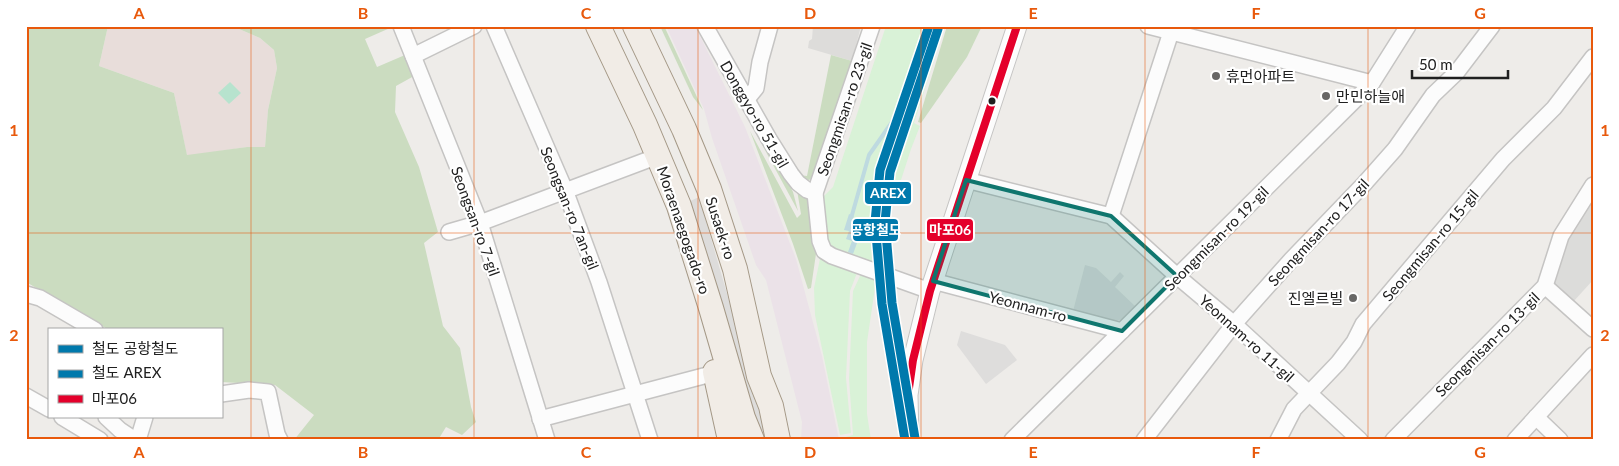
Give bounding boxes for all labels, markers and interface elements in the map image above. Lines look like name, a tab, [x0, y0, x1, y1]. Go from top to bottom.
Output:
text: A	[132, 3, 145, 22]
text: B	[358, 3, 368, 22]
text: C	[581, 3, 592, 22]
text: D	[804, 3, 816, 22]
text: E	[1028, 3, 1038, 22]
text: F	[1251, 3, 1261, 22]
text: G	[1474, 3, 1486, 22]
street label: Seongmisan-ro 23-gil	[813, 40, 875, 178]
scale bar	[1412, 48, 1508, 80]
text: 50 m	[1419, 55, 1453, 73]
street label: Donggyo-ro 51-gil	[717, 57, 793, 171]
place label: 휴먼아파트	[1226, 67, 1295, 85]
marker: 휴먼아파트	[1210, 70, 1222, 82]
place label: 만민하늘애	[1336, 87, 1405, 105]
marker: 만민하늘애	[1320, 90, 1332, 102]
unlabelled marker	[987, 96, 997, 106]
text: 1	[9, 120, 19, 139]
text: 1	[1600, 120, 1610, 139]
street label: Seongsan-ro 7an-gil	[537, 144, 603, 272]
street label: Seongsan-ro 7-gil	[448, 164, 504, 278]
street label: Moraenaegogado-ro	[654, 164, 714, 296]
street label: Seongmisan-ro 17-gil	[1264, 175, 1372, 289]
line badge: AREX	[864, 181, 912, 205]
street label: Seongmisan-ro 19-gil	[1160, 182, 1272, 294]
text: AREX	[869, 184, 907, 201]
street label: Seongmisan-ro 15-gil	[1378, 186, 1482, 304]
street label: Susaek-ro	[702, 194, 740, 262]
line badge: 공항철도	[852, 218, 899, 242]
line badge: 마포06	[926, 218, 974, 242]
text: 공항철도	[850, 221, 902, 238]
text: 마포06	[929, 221, 971, 238]
street label: Yeonnam-ro	[987, 287, 1069, 325]
street label: Seongmisan-ro 13-gil	[1431, 288, 1543, 400]
place label: 진엘르빌	[1288, 289, 1343, 307]
street label: Yeonnam-ro 11-gil	[1196, 291, 1298, 385]
marker: 진엘르빌	[1347, 292, 1359, 304]
text: 2	[9, 325, 19, 344]
text: 2	[1600, 325, 1610, 344]
legend	[48, 328, 222, 418]
text: 철도 공항철도	[92, 339, 179, 357]
text: 철도 AREX	[92, 363, 162, 381]
text: 마포06	[92, 389, 137, 407]
text: A	[132, 442, 145, 461]
text: B	[358, 442, 368, 461]
text: C	[581, 442, 592, 461]
text: D	[804, 442, 816, 461]
text: E	[1028, 442, 1038, 461]
text: F	[1251, 442, 1261, 461]
text: G	[1474, 442, 1486, 461]

